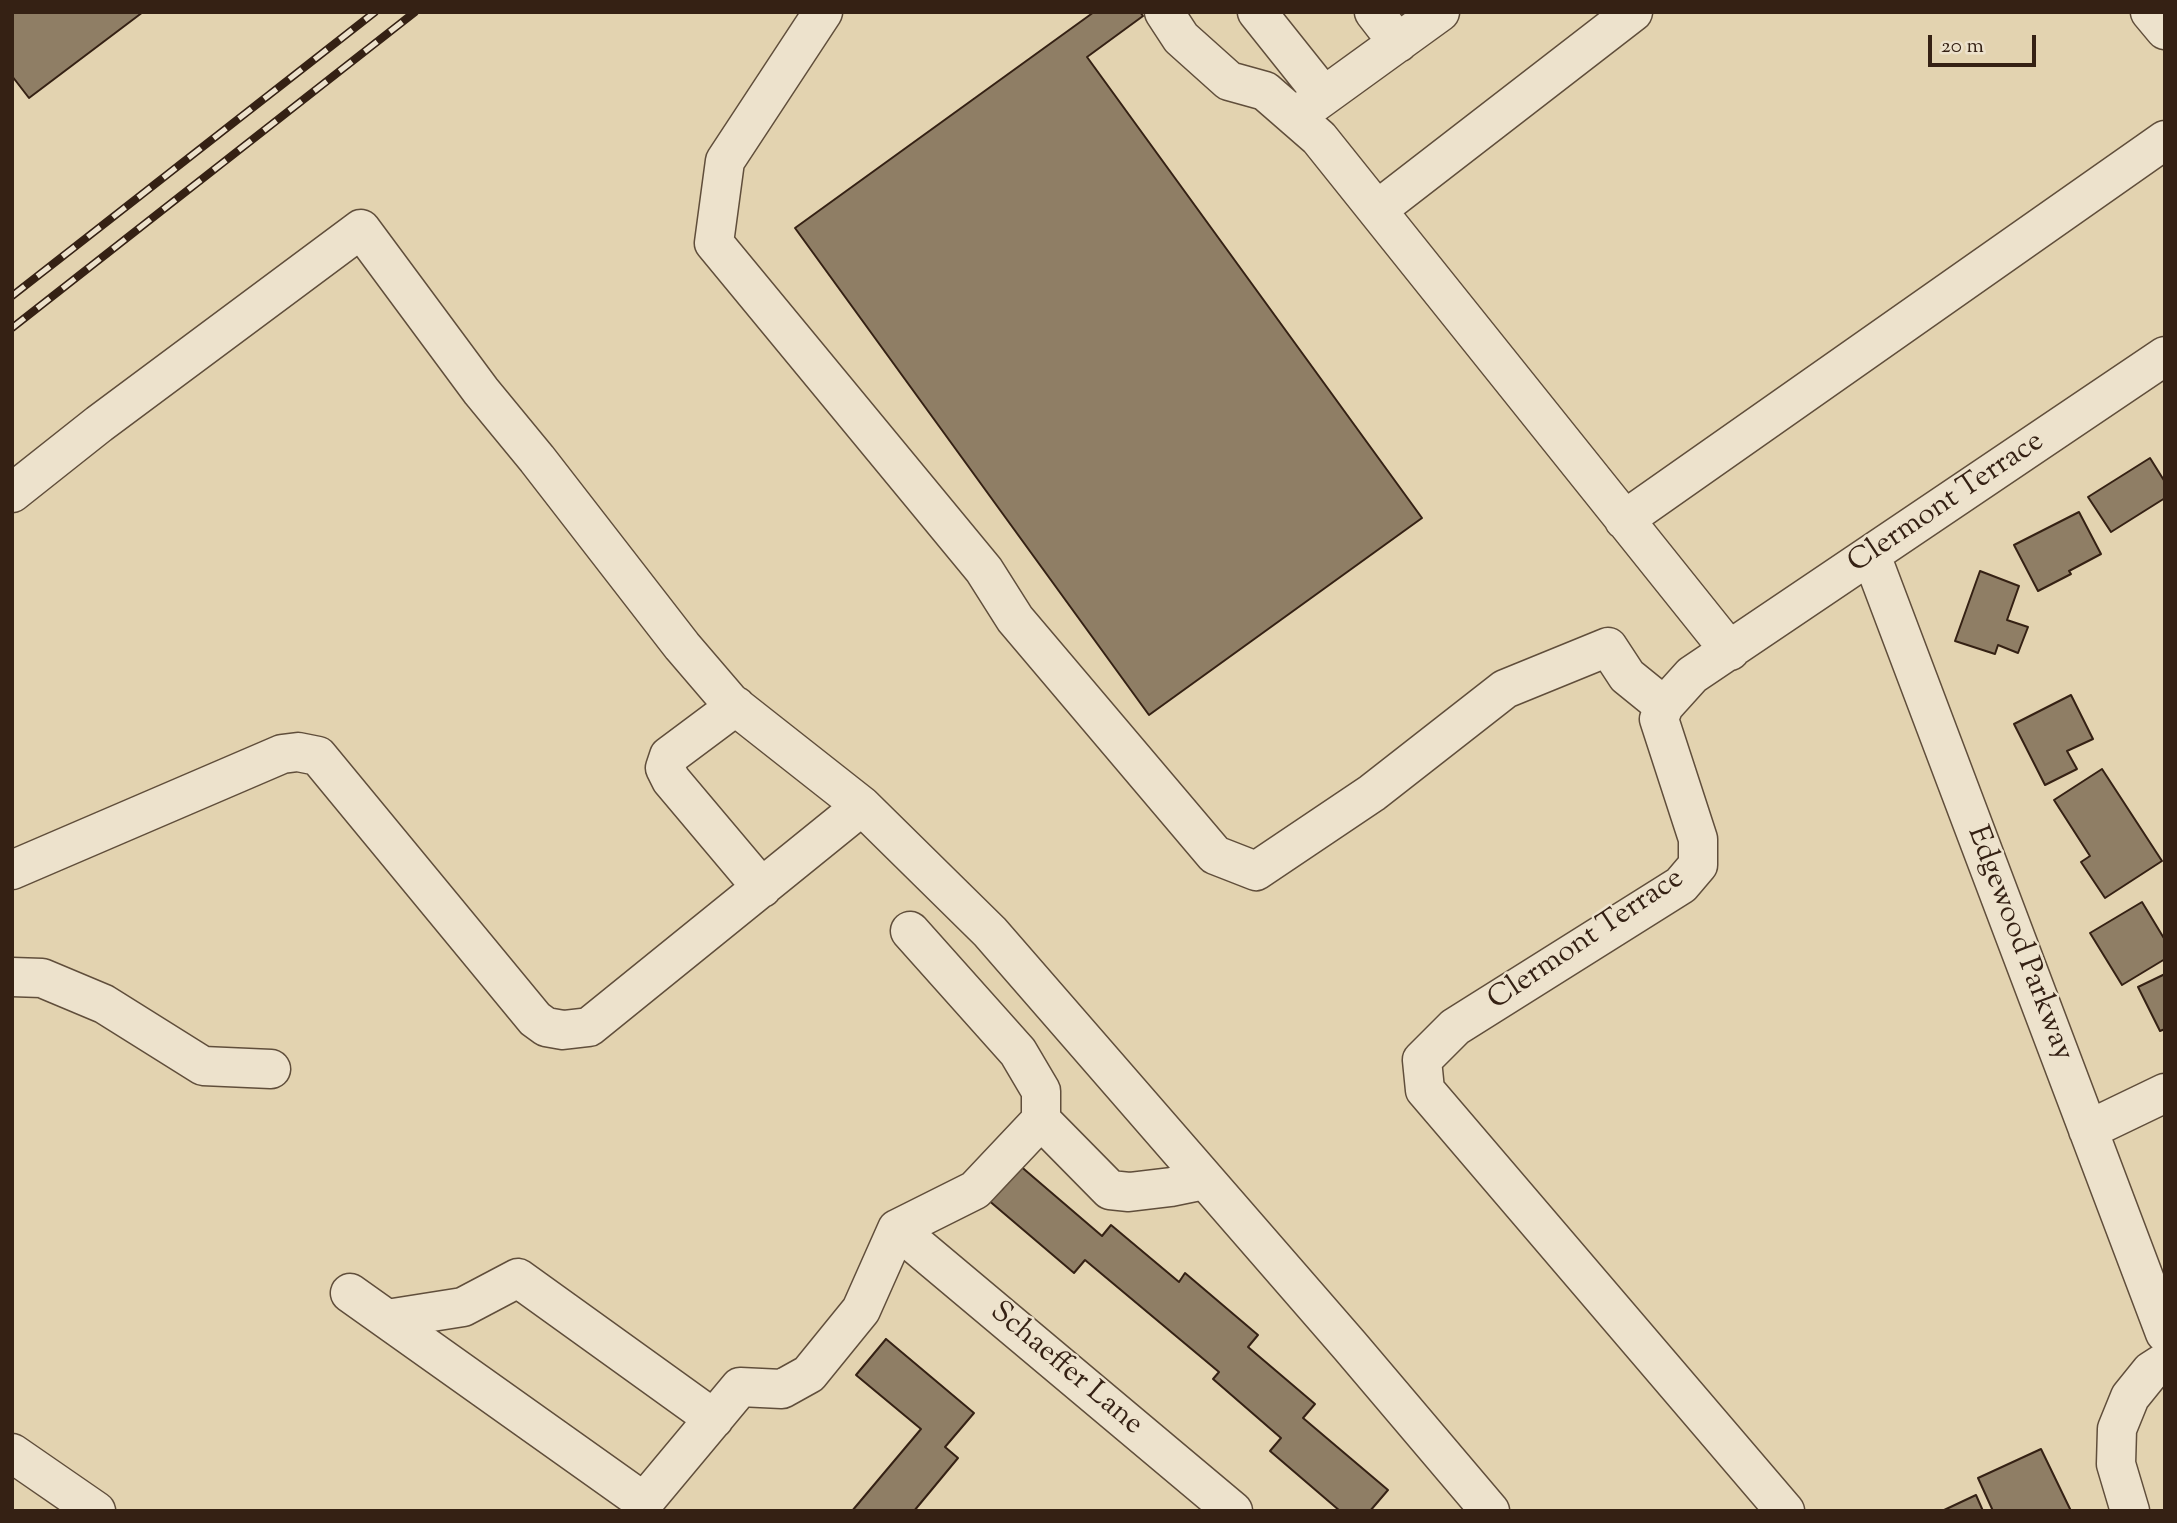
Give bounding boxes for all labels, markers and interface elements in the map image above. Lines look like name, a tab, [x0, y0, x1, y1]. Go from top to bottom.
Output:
scale bar	[1932, 21, 2040, 65]
text: 20 m	[1941, 32, 1984, 62]
street label: Clermont Terrace	[1842, 425, 2052, 583]
street label: Edgewood Parkway	[1957, 822, 2079, 1066]
street label: Clermont Terrace	[1482, 862, 1692, 1020]
street label: Schaeffer Lane	[981, 1296, 1149, 1444]

